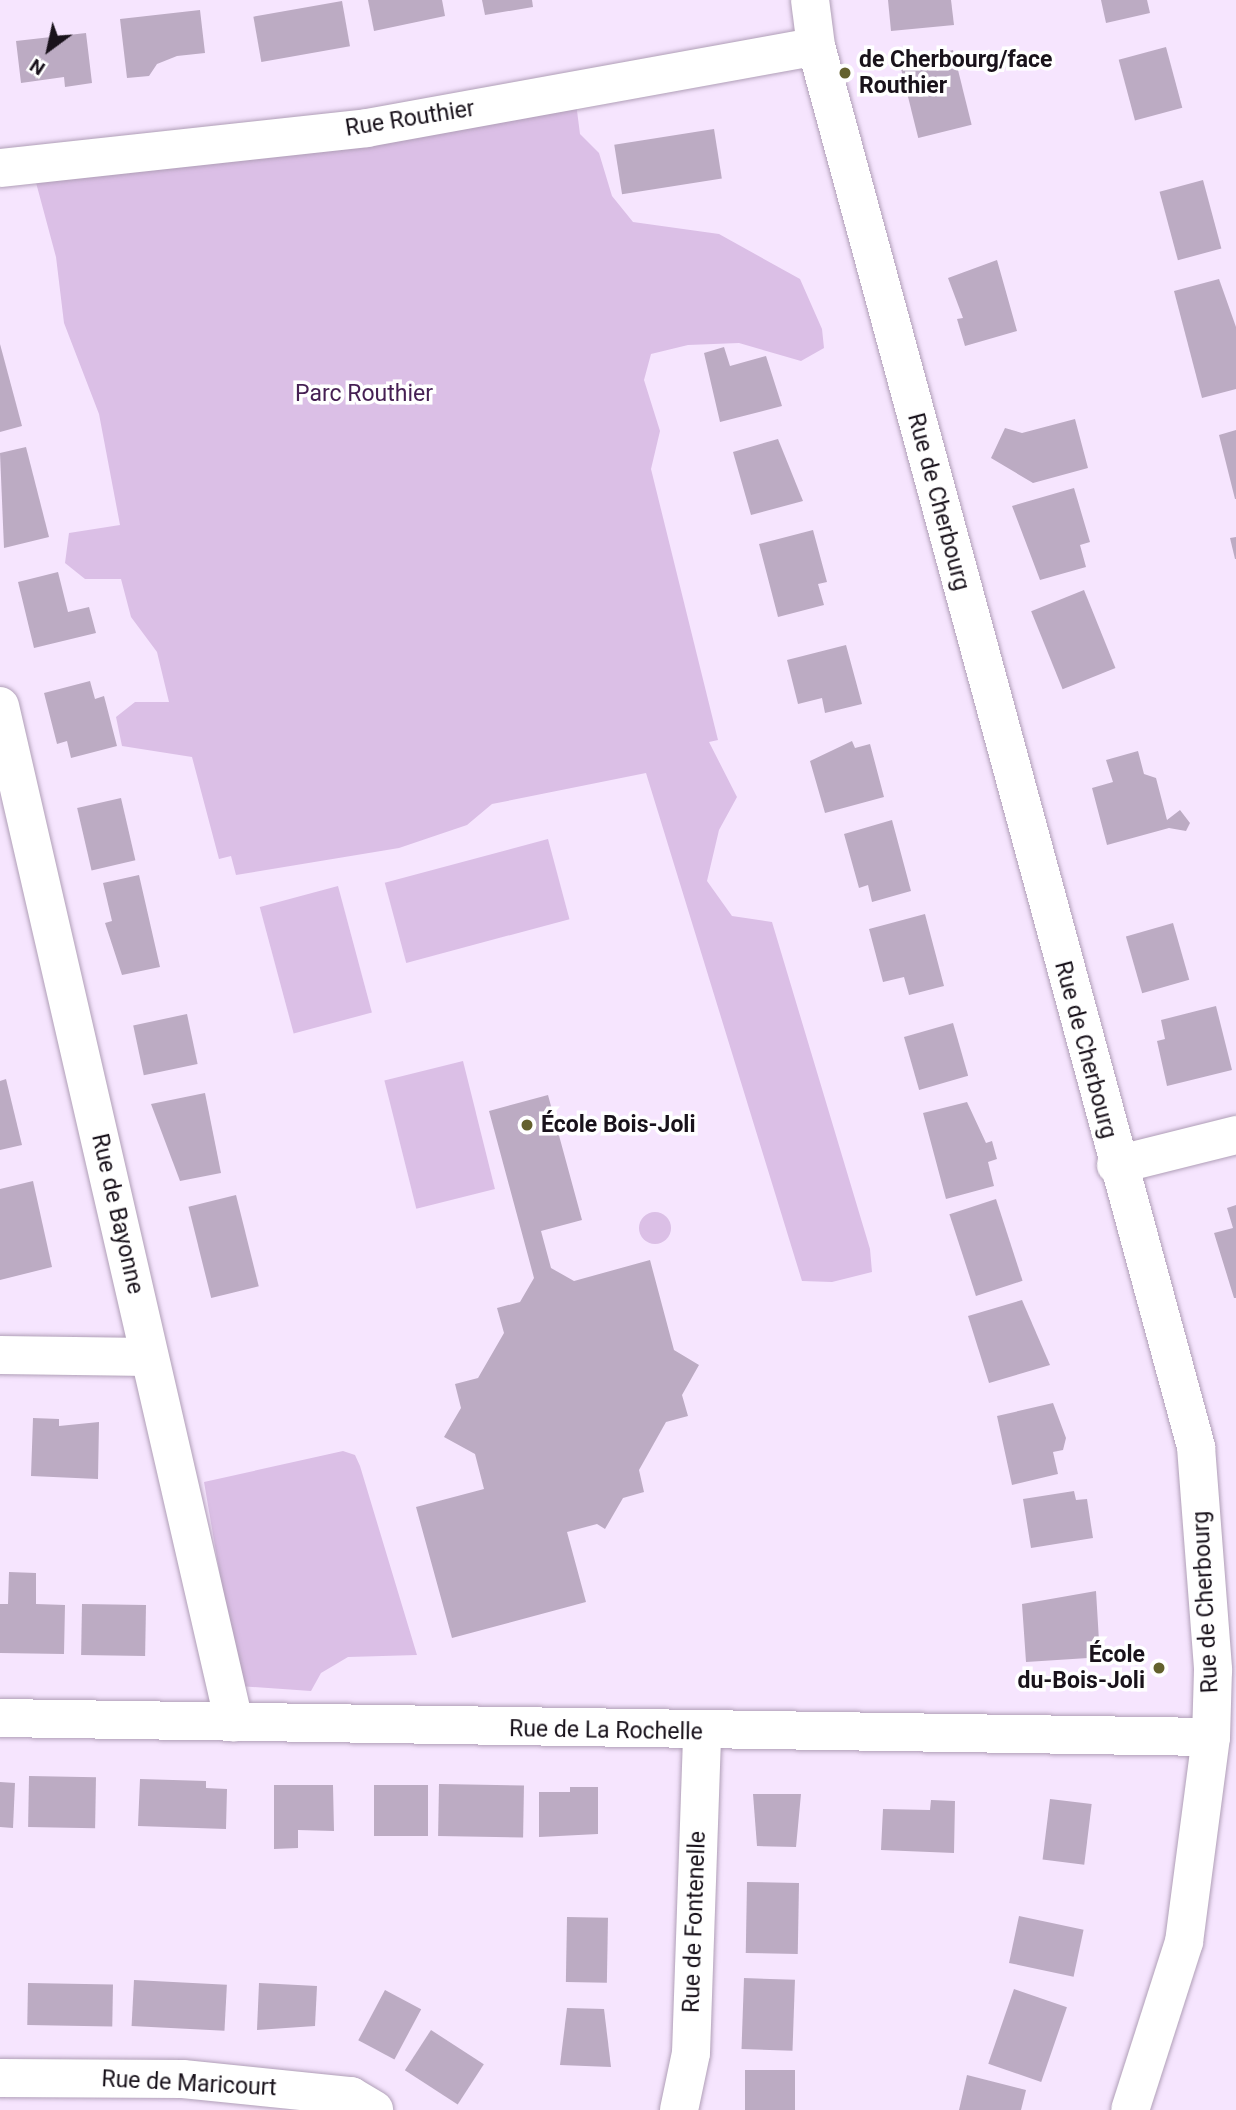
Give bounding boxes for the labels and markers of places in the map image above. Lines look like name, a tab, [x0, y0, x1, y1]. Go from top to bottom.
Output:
place label: de Cherbourg/face Routhier	[859, 46, 1052, 100]
marker: de Cherbourg/face Routhier	[837, 65, 853, 81]
place label: École Bois-Joli	[541, 1111, 696, 1139]
marker: École Bois-Joli	[519, 1117, 535, 1133]
place label: École du-Bois-Joli	[1017, 1641, 1145, 1695]
marker: École du-Bois-Joli	[1151, 1660, 1167, 1676]

